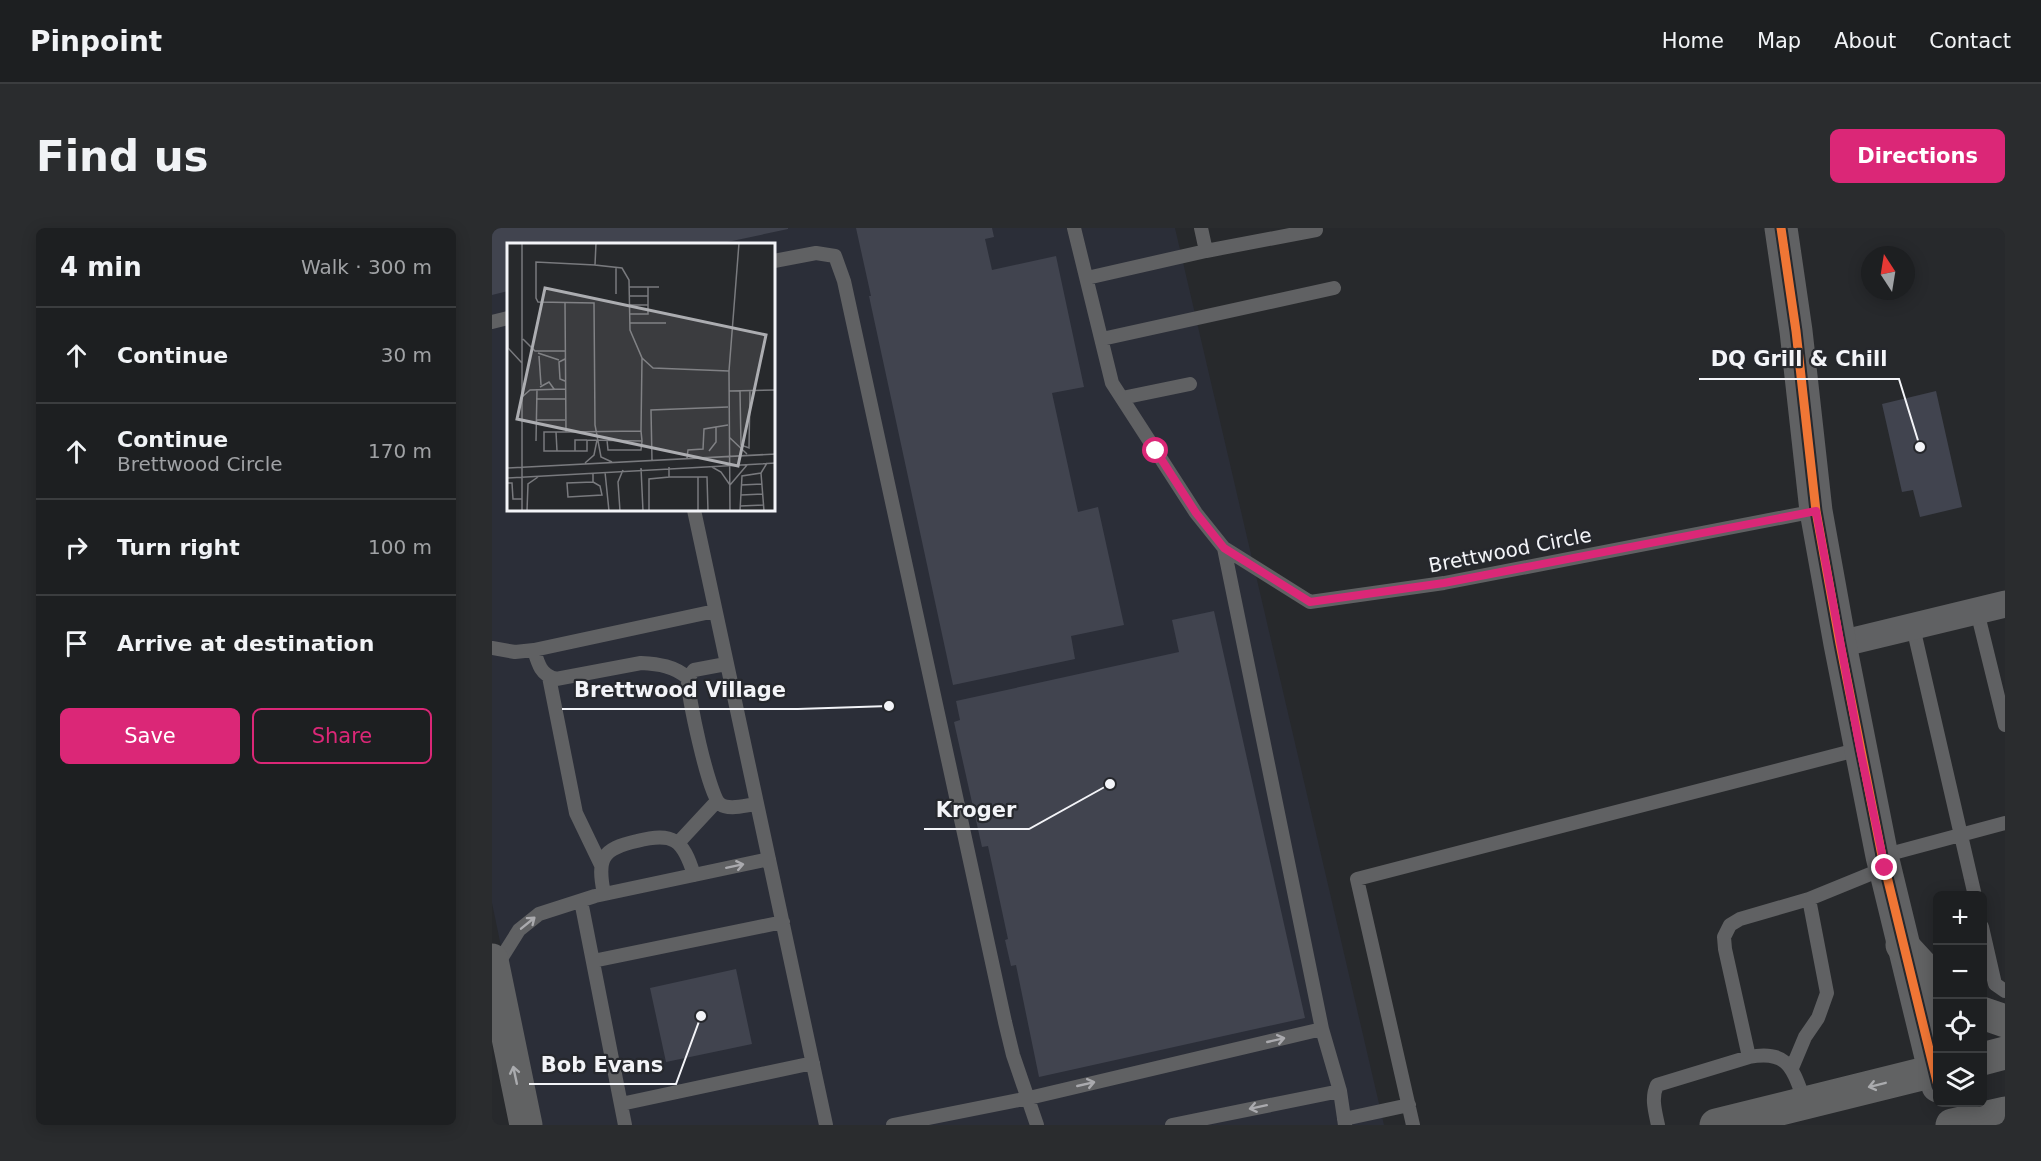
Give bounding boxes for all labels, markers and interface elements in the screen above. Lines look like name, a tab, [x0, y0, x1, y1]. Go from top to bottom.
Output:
text: Pinpoint	[30, 25, 162, 58]
text: Home	[1662, 29, 1724, 53]
text: Map	[1757, 29, 1801, 53]
text: About	[1834, 29, 1896, 53]
text: Contact	[1929, 29, 2011, 53]
button: Directions	[1830, 129, 2005, 183]
text: Find us	[36, 132, 209, 181]
inset map	[507, 243, 776, 512]
north arrow	[1861, 246, 1915, 300]
text: 4 min	[60, 252, 142, 282]
text: Walk · 300 m	[301, 255, 432, 279]
icon: ahead	[60, 339, 93, 372]
callout: DQ Grill & Chill	[1699, 340, 1899, 379]
text: Continue	[117, 343, 228, 368]
text: 30 m	[381, 343, 432, 367]
text: DQ Grill & Chill	[1711, 347, 1887, 371]
text: Continue	[117, 427, 228, 452]
icon: ahead	[60, 435, 93, 468]
route start	[1142, 437, 1168, 463]
text: 170 m	[368, 439, 432, 463]
text: Brettwood Circle	[117, 452, 283, 476]
street label: Brettwood Circle	[1426, 522, 1594, 578]
icon: right	[60, 531, 93, 564]
text: Turn right	[117, 535, 240, 560]
text: 100 m	[368, 535, 432, 559]
icon: arrive	[60, 627, 93, 660]
text: Arrive at destination	[117, 631, 374, 656]
callout: Brettwood Village	[562, 670, 798, 709]
text: Brettwood Village	[574, 678, 786, 702]
button: Save	[60, 708, 240, 764]
button: Share	[252, 708, 432, 764]
callout: Kroger	[924, 790, 1029, 829]
text: Kroger	[936, 798, 1017, 822]
route end	[1871, 854, 1897, 880]
one-way arrow	[726, 860, 745, 872]
map controls	[1933, 891, 1987, 1107]
button: +	[1933, 891, 1987, 945]
one-way arrow	[520, 916, 536, 929]
button: −	[1933, 945, 1987, 999]
button: locate	[1933, 999, 1987, 1053]
one-way arrow	[1266, 1033, 1285, 1045]
callout: Bob Evans	[529, 1045, 676, 1084]
text: Bob Evans	[541, 1053, 663, 1077]
button: layers	[1933, 1053, 1987, 1107]
one-way arrow	[509, 1066, 520, 1085]
one-way arrow	[1076, 1078, 1095, 1090]
one-way arrow	[1868, 1080, 1887, 1092]
one-way arrow	[1249, 1102, 1269, 1113]

